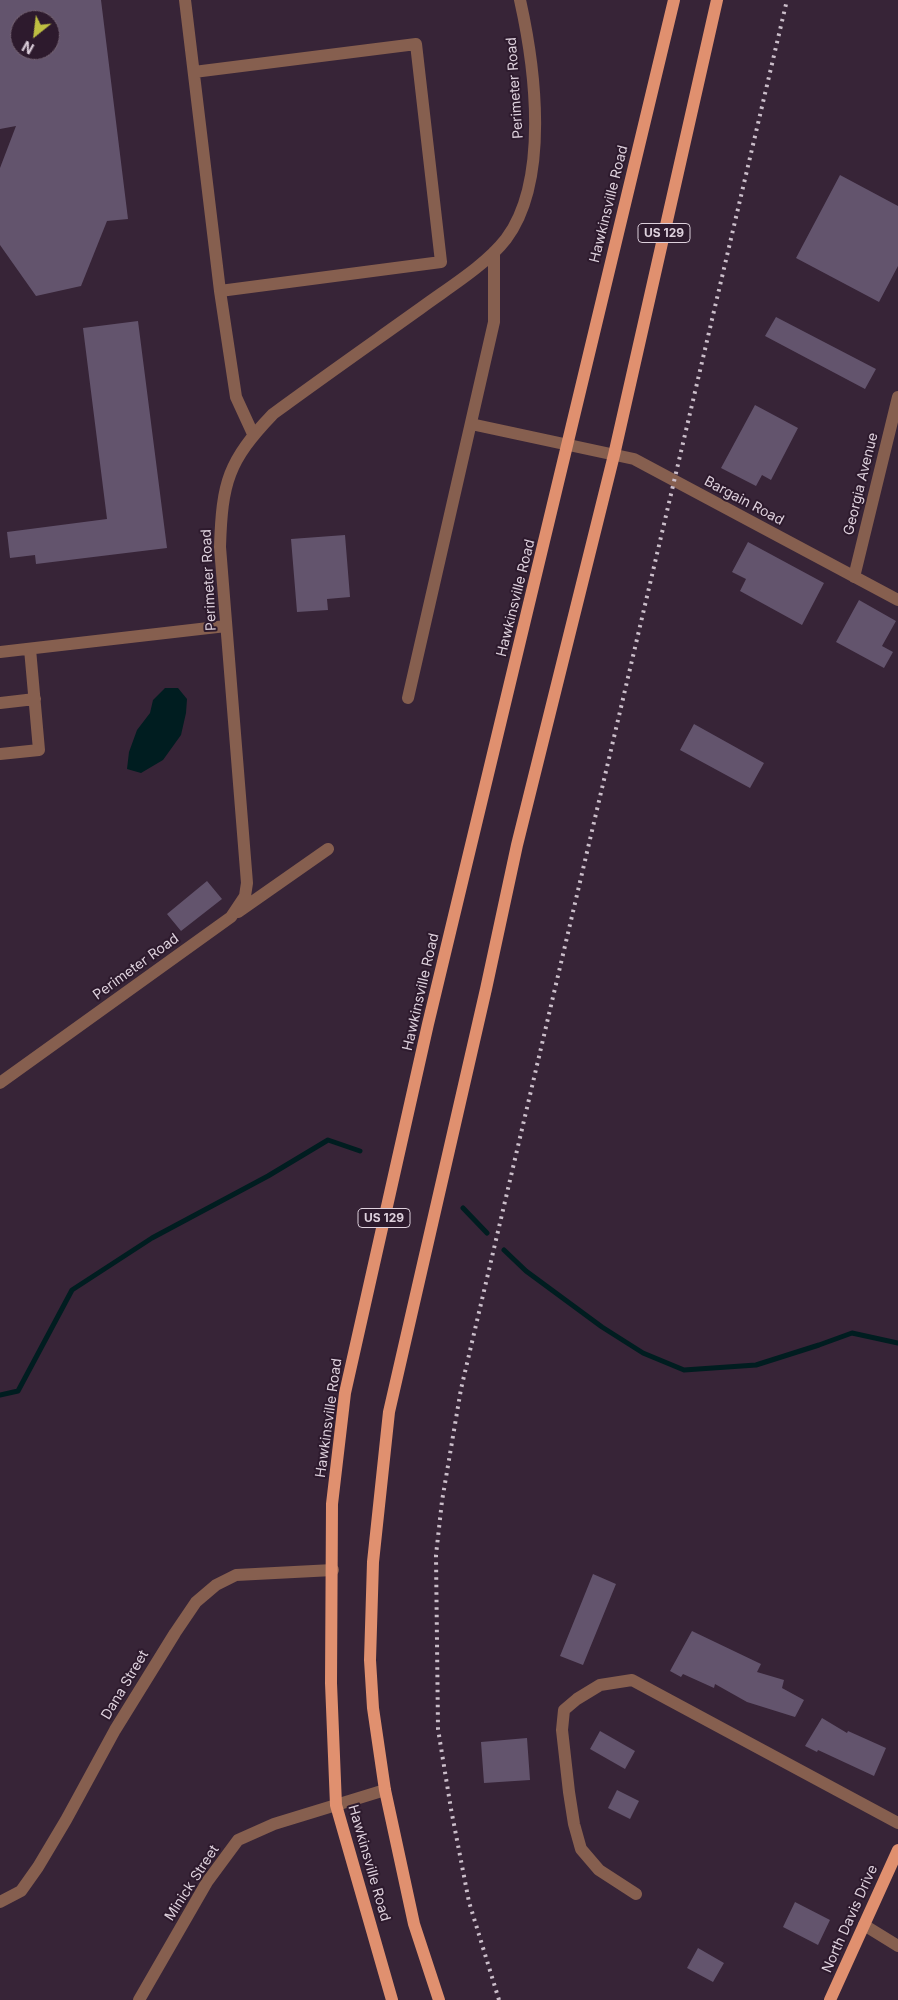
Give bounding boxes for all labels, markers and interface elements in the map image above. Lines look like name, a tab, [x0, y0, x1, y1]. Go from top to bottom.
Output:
north arrow	[10, 10, 60, 60]
street label: Perimeter Road	[503, 37, 527, 139]
text: N	[19, 38, 37, 58]
street label: Hawkinsville Road	[586, 144, 632, 264]
road number: US 129	[638, 224, 690, 242]
street label: Georgia Avenue	[840, 431, 882, 537]
street label: Bargain Road	[701, 473, 787, 529]
street label: Perimeter Road	[198, 529, 220, 631]
street label: Hawkinsville Road	[493, 538, 539, 658]
street label: Perimeter Road	[90, 930, 182, 1004]
street label: Hawkinsville Road	[399, 931, 443, 1053]
road number: US 129	[358, 1208, 410, 1228]
street label: Hawkinsville Road	[312, 1357, 346, 1479]
street label: Dana Street	[98, 1647, 152, 1723]
street label: Hawkinsville Road	[344, 1803, 394, 1923]
street label: Minick Street	[161, 1842, 223, 1924]
street label: North Davis Drive	[819, 1862, 881, 1976]

